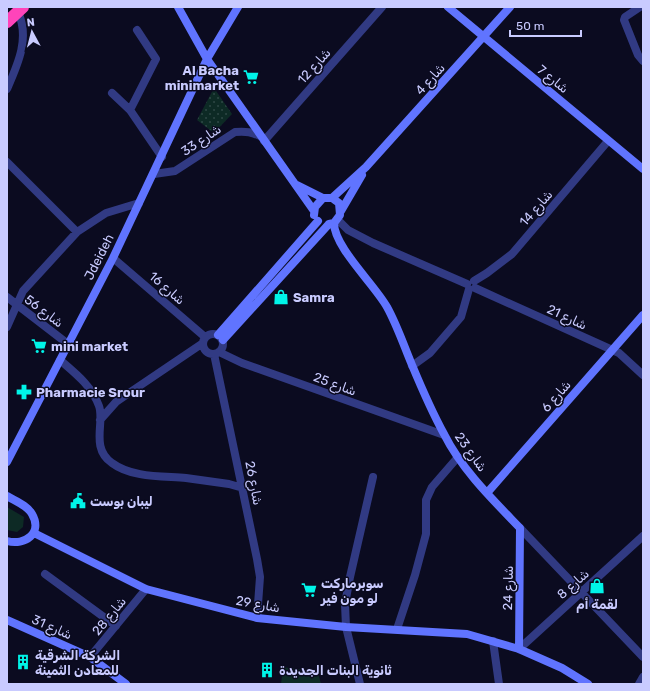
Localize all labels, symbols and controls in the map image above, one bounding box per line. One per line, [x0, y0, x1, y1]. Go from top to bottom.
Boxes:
north arrow [12, 12, 52, 52]
scale bar [510, 12, 581, 38]
text: N [26, 16, 36, 30]
text: 50 m [516, 19, 544, 33]
street label: شارع 12 [294, 45, 335, 88]
street label: شارع 4 [412, 60, 450, 99]
street label: شارع 7 [533, 62, 572, 98]
place label: Al Bacha minimarket [165, 63, 239, 93]
supermarket icon: Al Bacha minimarket [242, 68, 260, 86]
street label: شارع 33 [178, 121, 225, 160]
street label: شارع 14 [516, 187, 557, 230]
street label: Jdeideh [81, 232, 117, 282]
street label: شارع 16 [145, 268, 188, 309]
shop icon: Samra [272, 288, 290, 306]
place label: Samra [293, 290, 335, 305]
street label: شارع 56 [20, 292, 66, 332]
street label: شارع 21 [544, 301, 589, 335]
supermarket icon: mini market [30, 337, 48, 355]
place label: mini market [51, 339, 128, 354]
street label: شارع 25 [311, 369, 358, 401]
street label: شارع 6 [538, 377, 575, 416]
pharmacy icon: Pharmacie Srour [15, 383, 33, 401]
place label: Pharmacie Srour [36, 385, 145, 400]
street label: شارع 23 [450, 430, 490, 476]
street label: شارع 26 [240, 460, 266, 507]
public building icon: ليبان بوست [69, 492, 87, 510]
place label: ليبان بوست [90, 494, 153, 510]
street label: شارع 24 [500, 565, 518, 611]
street label: شارع 8 [554, 566, 593, 604]
place label: سوبرماركت لو مون فير [320, 576, 384, 607]
shop icon: لقمة أم [588, 577, 606, 595]
supermarket icon: سوبرماركت لو مون فير [300, 581, 318, 599]
street label: شارع 29 [234, 593, 281, 617]
street label: شارع 28 [89, 594, 131, 639]
place label: لقمة أم [576, 597, 618, 613]
street label: شارع 31 [29, 612, 74, 644]
place label: الشركة الشرقية للمعادن الثمينة [35, 648, 120, 678]
building icon: الشركة الشرقية للمعادن الثمينة [14, 653, 32, 671]
building icon: ثانوية البنات الجديدة [258, 661, 276, 679]
place label: ثانوية البنات الجديدة [279, 663, 392, 679]

